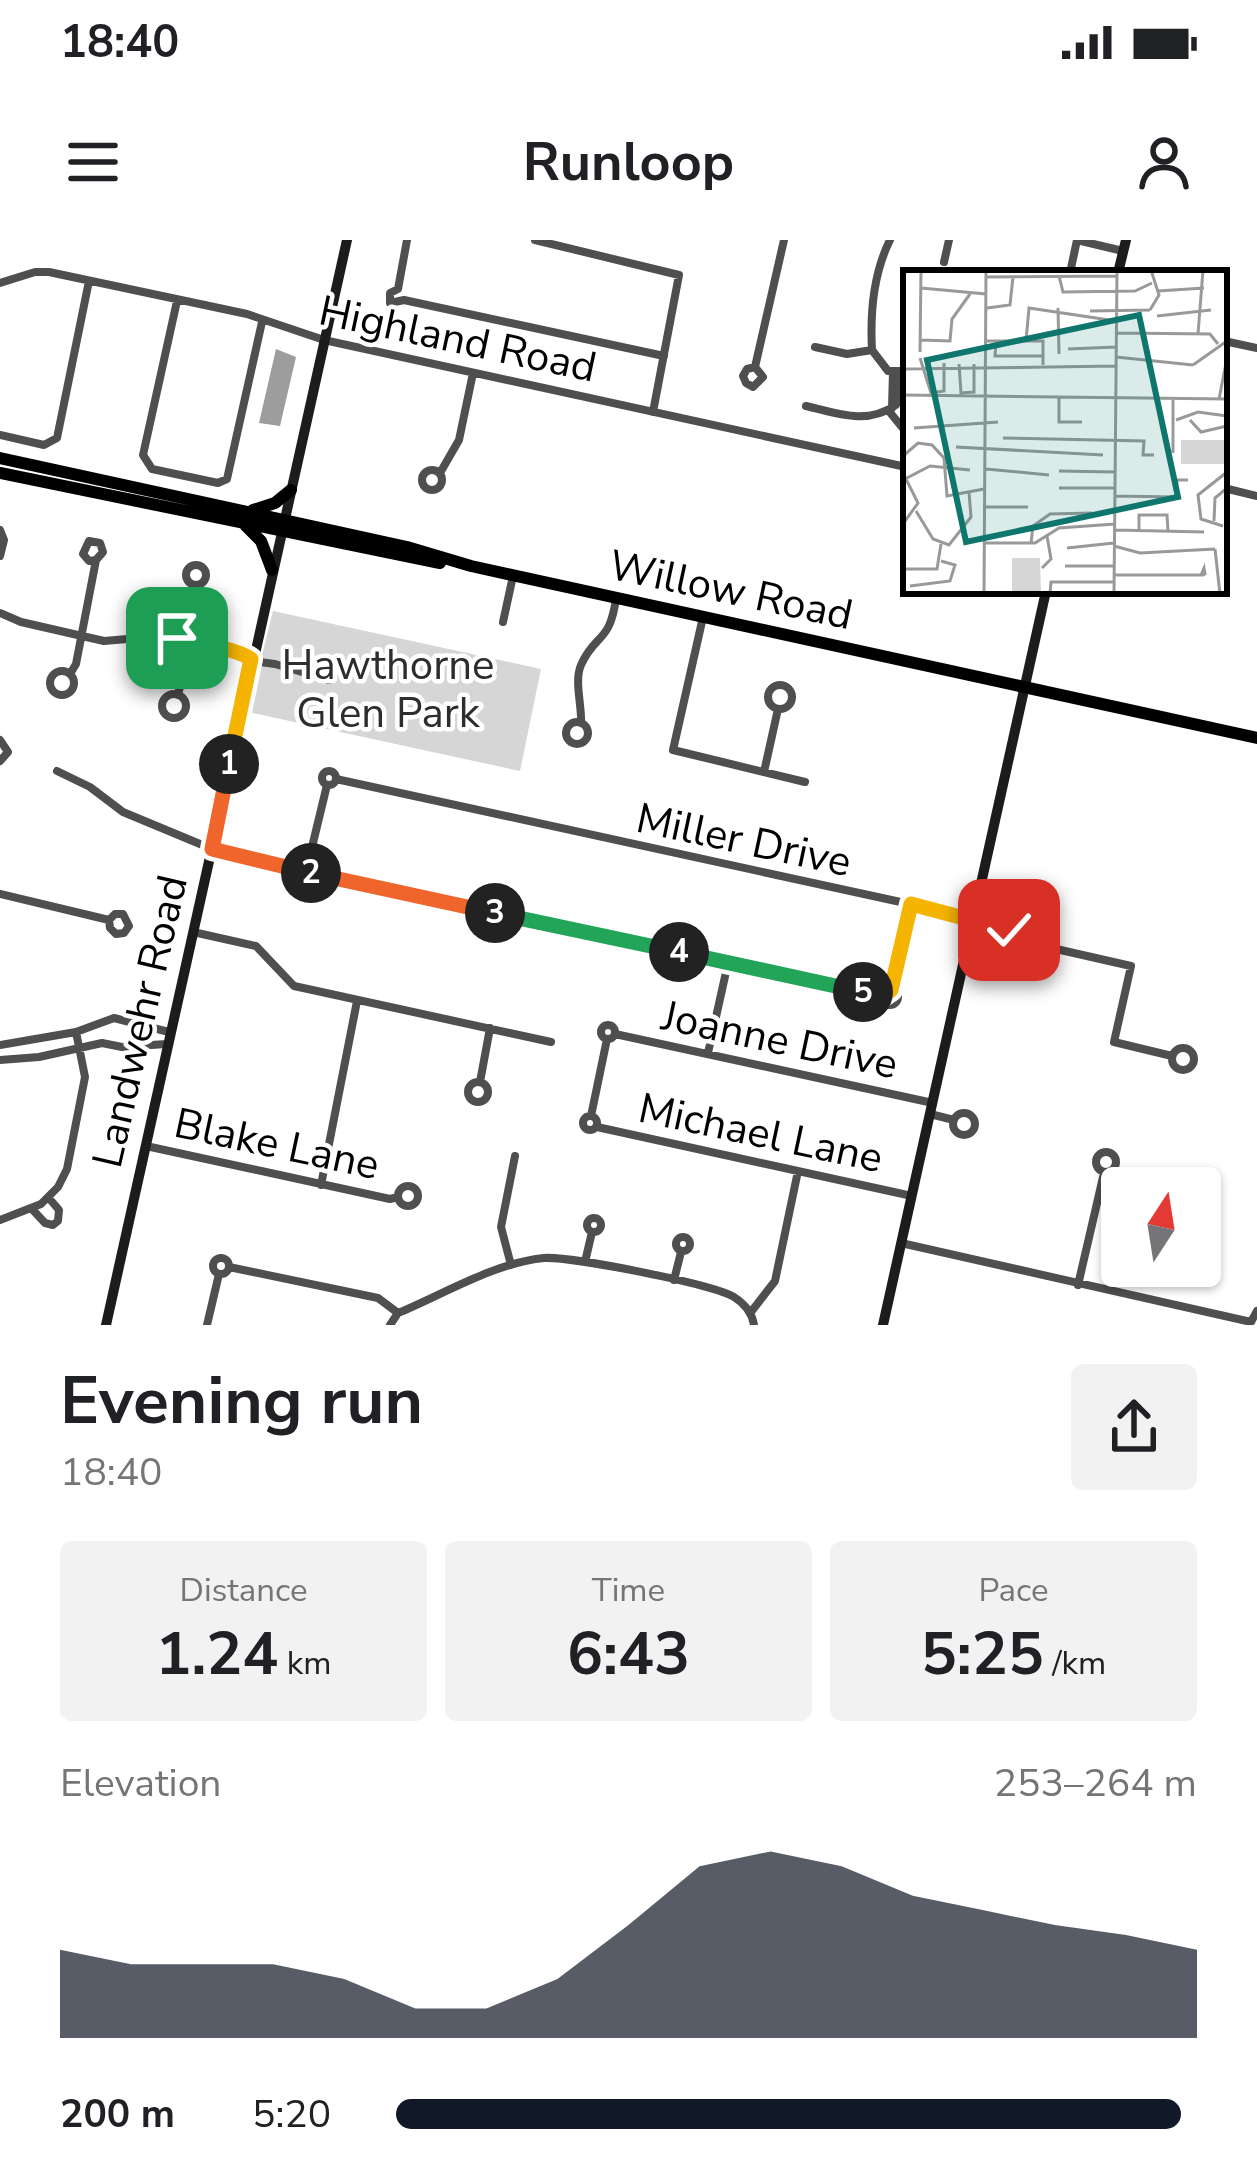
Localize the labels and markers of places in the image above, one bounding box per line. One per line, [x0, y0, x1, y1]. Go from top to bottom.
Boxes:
pin [126, 587, 228, 689]
pin: 1 [199, 734, 259, 794]
pin: 2 [281, 843, 341, 903]
pin [958, 879, 1060, 981]
pin: 3 [465, 883, 525, 943]
pin: 4 [649, 922, 709, 982]
pin: 5 [833, 962, 893, 1022]

